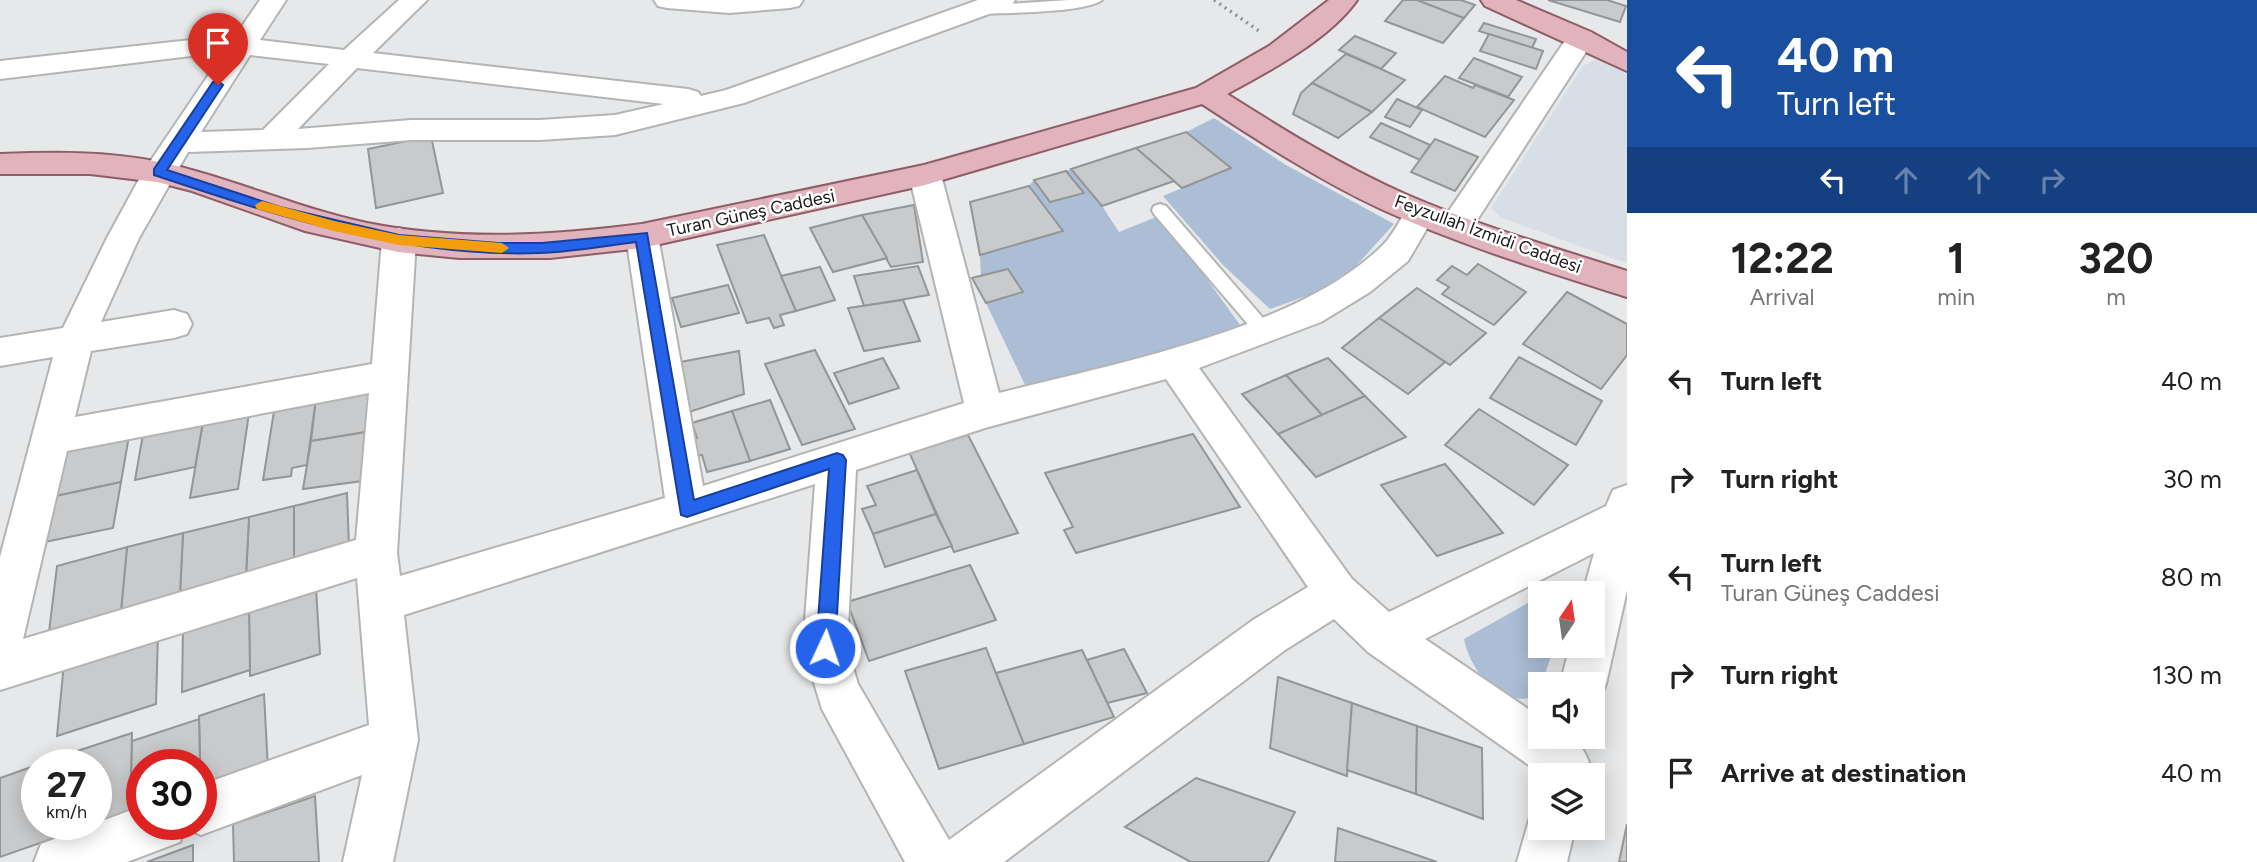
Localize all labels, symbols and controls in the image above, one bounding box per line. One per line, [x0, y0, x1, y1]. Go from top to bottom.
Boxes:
pin [188, 13, 248, 85]
icon: arrive [199, 24, 237, 62]
text: 40 m [1777, 25, 1894, 84]
icon: left [1662, 28, 1753, 119]
text: Turn left [1777, 85, 1896, 123]
icon: left [1814, 161, 1852, 199]
icon: ahead [1887, 161, 1925, 199]
icon: ahead [1960, 161, 1998, 199]
icon: right [2033, 161, 2071, 199]
street label: Turan Güneş Caddesi [665, 184, 837, 242]
street label: Feyzullah İzmidi Caddesi [1392, 190, 1584, 278]
text: 12:22 [1731, 233, 1834, 284]
text: 1 [1947, 233, 1965, 284]
text: 320 [2079, 233, 2153, 284]
text: Arrival [1750, 283, 1815, 311]
text: min [1937, 283, 1975, 311]
text: m [2106, 283, 2126, 311]
icon: left [1662, 362, 1700, 400]
text: Turn left [1721, 365, 1822, 397]
text: 40 m [2161, 365, 2222, 397]
icon: right [1662, 460, 1700, 498]
text: Turn right [1721, 463, 1838, 495]
text: 30 m [2163, 463, 2222, 495]
text: Turn left [1721, 547, 1822, 579]
icon: left [1662, 558, 1700, 596]
text: 80 m [2161, 561, 2222, 593]
text: Turan Güneş Caddesi [1721, 579, 1940, 607]
north arrow [1528, 581, 1605, 658]
map controls [1528, 581, 1605, 840]
position arrow [788, 611, 862, 685]
icon: right [1662, 656, 1700, 694]
text: Turn right [1721, 659, 1838, 691]
text: 130 m [2152, 659, 2222, 691]
button: sound [1528, 672, 1605, 749]
speed limit sign: 30 [126, 749, 217, 840]
icon: arrive [1662, 754, 1700, 792]
text: Arrive at destination [1721, 757, 1966, 789]
text: 40 m [2161, 757, 2222, 789]
button: layers [1528, 763, 1605, 840]
text: 27 [47, 764, 86, 806]
text: km/h [46, 801, 87, 823]

